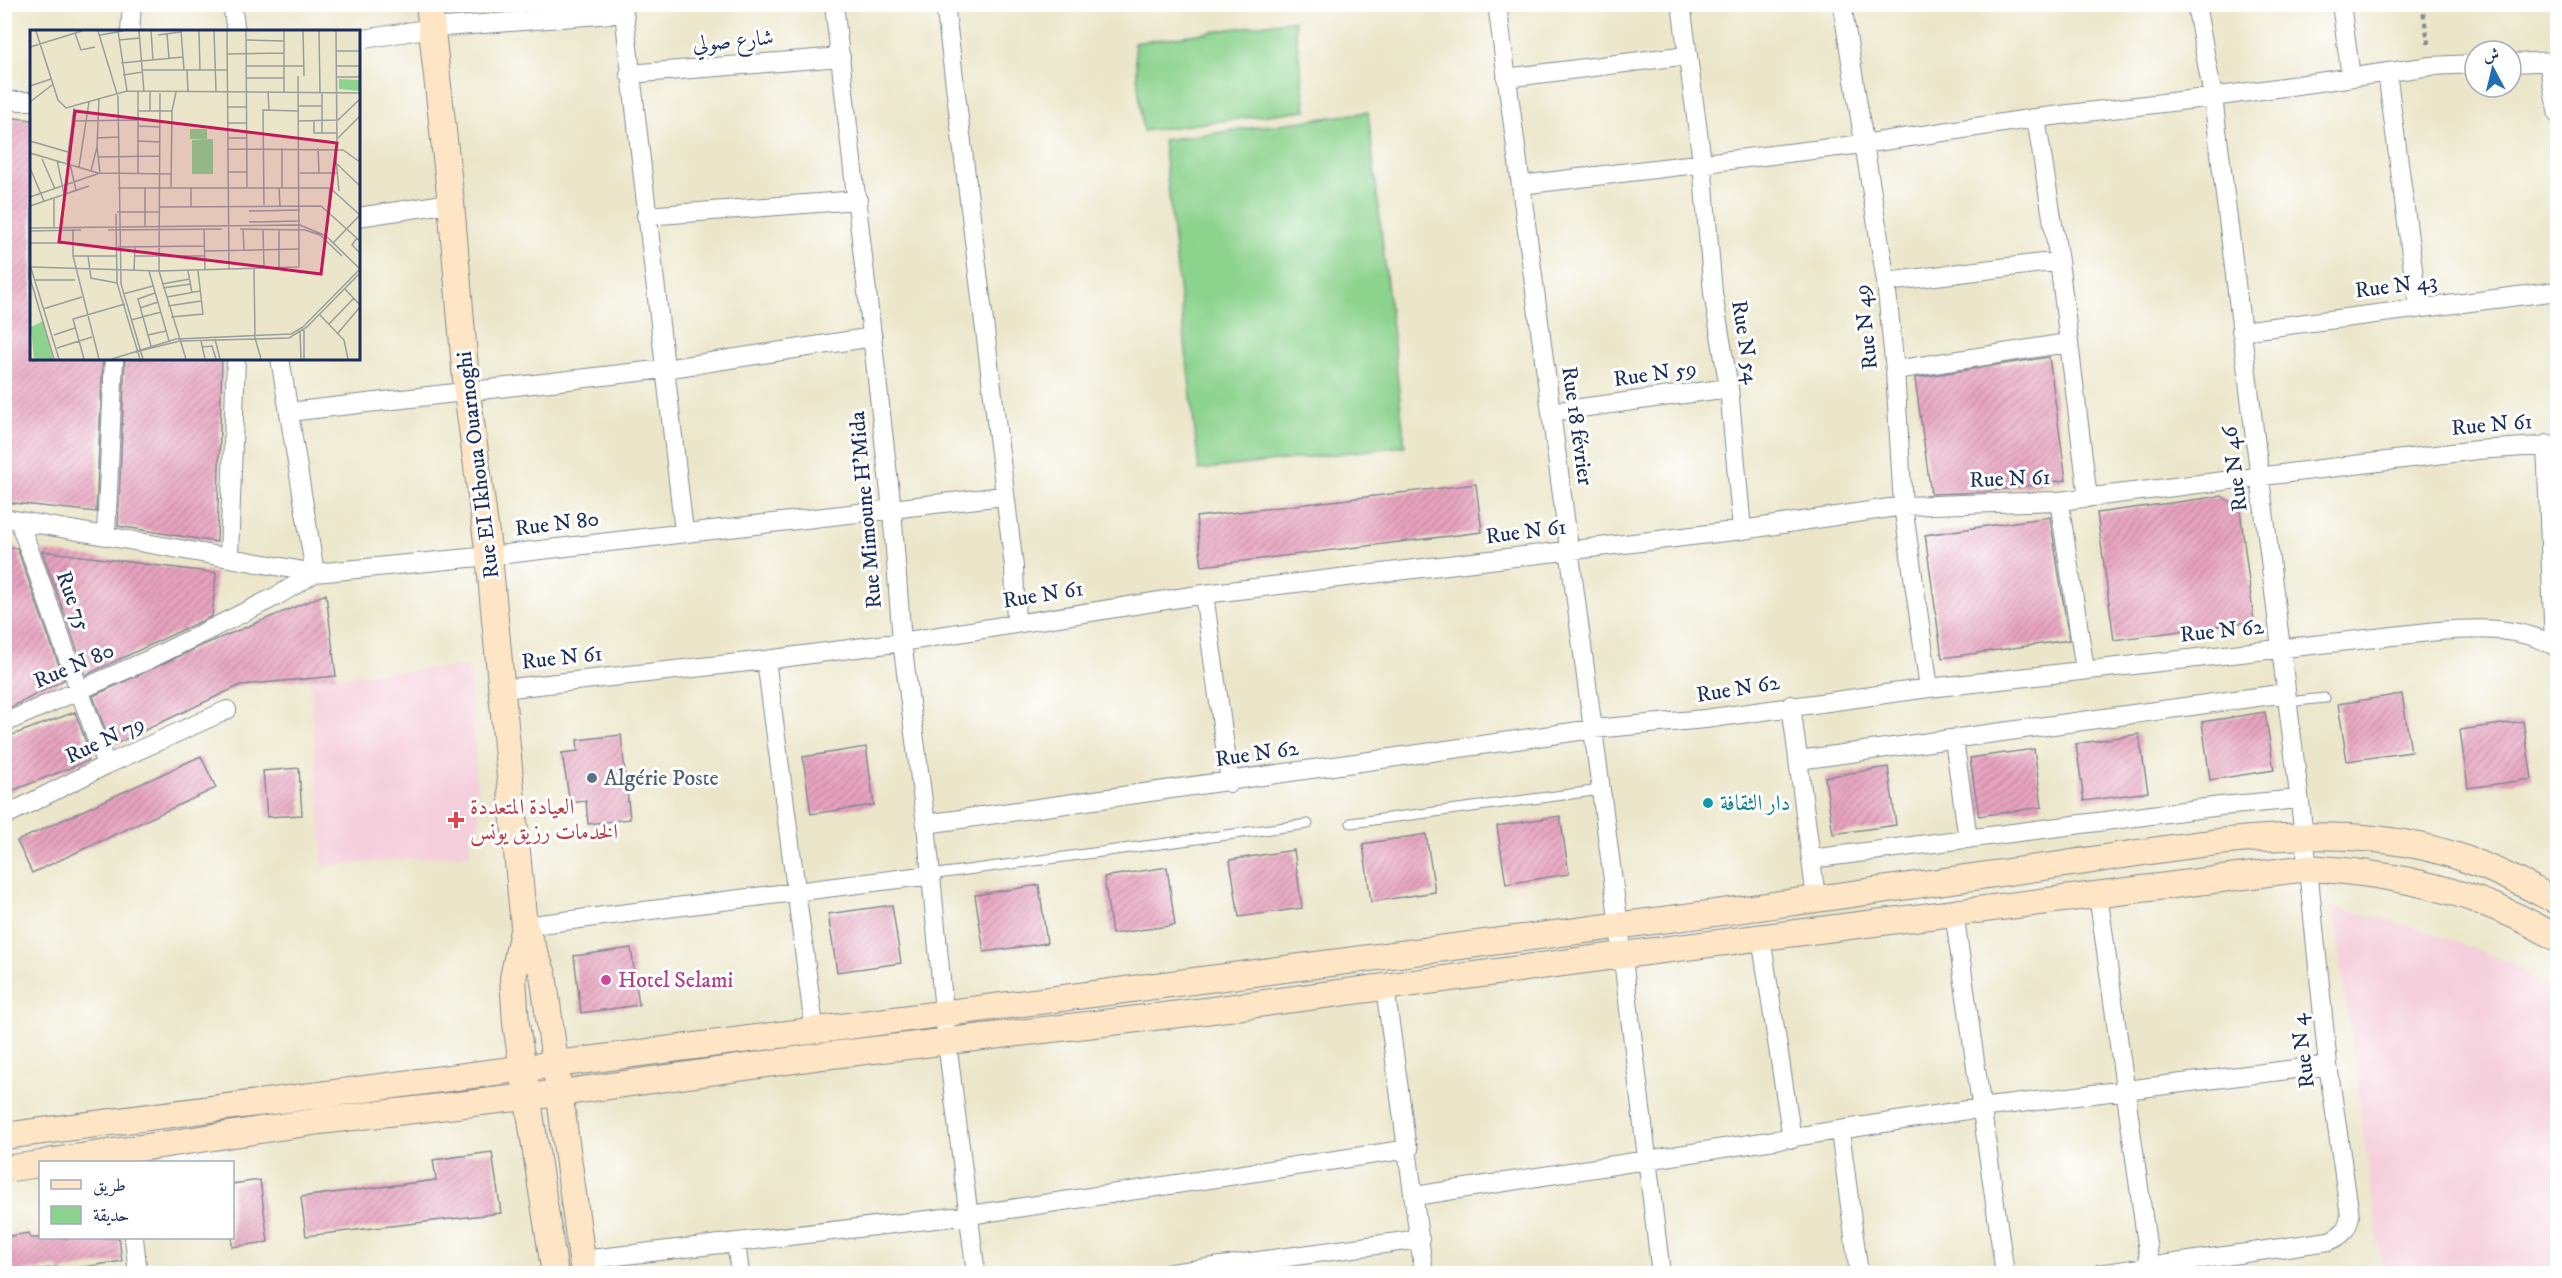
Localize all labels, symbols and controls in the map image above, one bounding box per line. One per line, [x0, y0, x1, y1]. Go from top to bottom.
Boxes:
street label: شارع صولي [691, 24, 775, 62]
inset map [30, 30, 360, 360]
north arrow [2463, 39, 2523, 99]
text: ش [2482, 44, 2500, 66]
street label: Rue N 43 [2353, 268, 2439, 304]
street label: Rue N 49 [1848, 283, 1884, 371]
street label: Rue N 54 [1725, 298, 1765, 387]
street label: Rue EI Ikhoua Ouarnoghi [451, 350, 505, 580]
street label: Rue N 59 [1612, 355, 1698, 393]
street label: Rue 18 février [1555, 365, 1599, 488]
street label: Rue N 61 [2450, 408, 2534, 442]
street label: Rue Mimoune H'Mida [844, 410, 888, 610]
street label: Rue N 46 [2216, 423, 2254, 513]
street label: Rue N 61 [1969, 464, 2051, 494]
street label: Rue N 80 [513, 505, 601, 543]
street label: Rue N 61 [1484, 514, 1568, 550]
street label: Rue 75 [50, 567, 96, 635]
street label: Rue N 61 [1001, 575, 1085, 615]
street label: Rue N 62 [2179, 613, 2265, 649]
street label: Rue N 80 [30, 637, 118, 695]
street label: Rue N 61 [520, 640, 604, 676]
street label: Rue N 62 [1694, 669, 1782, 709]
street label: Rue N 79 [61, 710, 149, 770]
street label: Rue N 62 [1213, 735, 1301, 773]
place label: Algérie Poste [604, 765, 719, 792]
marker: Algérie Poste [585, 771, 599, 785]
place label: دار الثقافة [1720, 790, 1790, 817]
place label: العيادة المتعددة الخدمات رزيق يونس [470, 794, 618, 847]
marker: دار الثقافة [1701, 796, 1715, 810]
marker: العيادة المتعددة الخدمات رزيق يونس [447, 811, 465, 829]
place label: Hotel Selami [618, 967, 733, 994]
marker: Hotel Selami [599, 973, 613, 987]
street label: Rue N 4 [2285, 1011, 2321, 1090]
legend [39, 1161, 234, 1239]
text: طريق [93, 1175, 126, 1197]
text: حديقة [93, 1205, 129, 1227]

